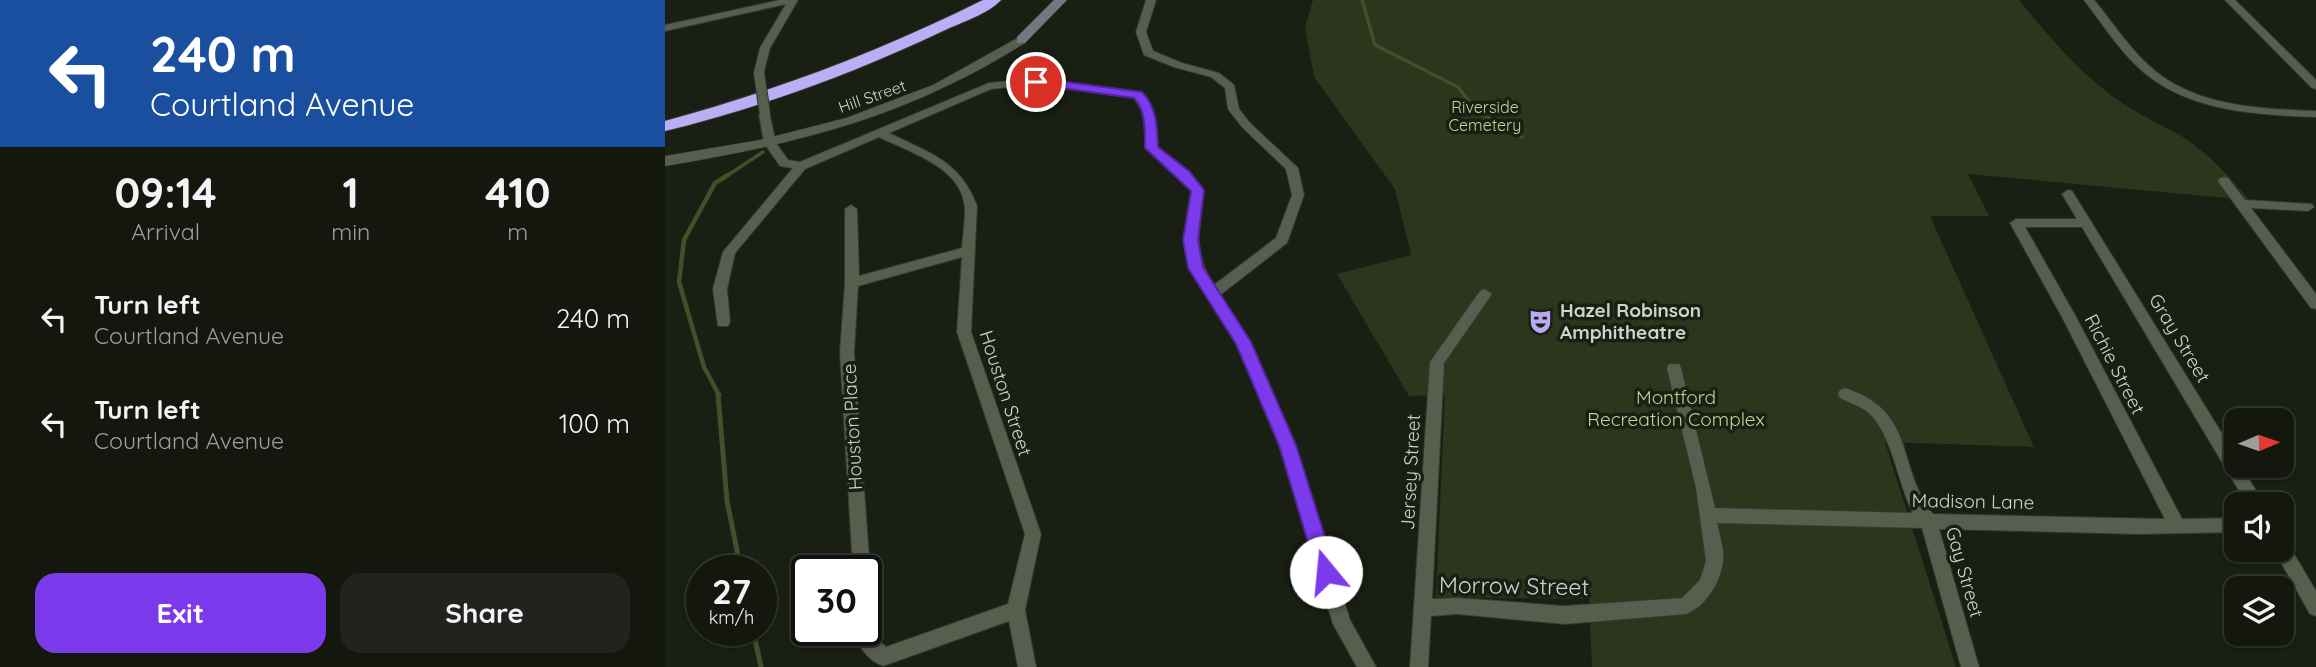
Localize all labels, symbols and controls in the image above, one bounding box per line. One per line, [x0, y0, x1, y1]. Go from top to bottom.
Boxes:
text: 240 m [150, 23, 296, 84]
icon: left [35, 28, 126, 119]
pin [1006, 52, 1066, 112]
icon: arrive [1017, 63, 1055, 101]
street label: Hill Street [835, 75, 909, 117]
text: Courtland Avenue [150, 84, 414, 124]
park label: Riverside Cemetery [1449, 97, 1521, 135]
text: 09:14 [115, 166, 217, 219]
text: 1 [343, 166, 359, 219]
text: 410 [485, 166, 550, 219]
text: Arrival [131, 217, 200, 246]
text: min [331, 217, 370, 246]
text: m [507, 217, 528, 246]
text: Turn left [94, 288, 201, 321]
street label: Gray Street [2144, 289, 2216, 387]
place label: Hazel Robinson Amphitheatre [1560, 298, 1701, 344]
icon: left [35, 300, 73, 338]
text: 240 m [556, 302, 630, 335]
theatre icon: Hazel Robinson Amphitheatre [1526, 307, 1554, 335]
street label: Richie Street [2079, 310, 2151, 418]
text: Courtland Avenue [94, 321, 284, 350]
street label: Houston Street [974, 327, 1038, 459]
street label: Houston Place [837, 363, 867, 491]
park label: Montford Recreation Complex [1587, 385, 1765, 431]
text: Turn left [94, 393, 201, 426]
icon: left [35, 405, 73, 443]
text: 100 m [559, 407, 630, 440]
north arrow [2224, 408, 2294, 478]
map controls [2224, 408, 2294, 646]
street label: Jersey Street [1395, 413, 1425, 531]
text: Courtland Avenue [94, 426, 284, 455]
street label: Madison Lane [1911, 488, 2035, 514]
button: sound [2224, 492, 2294, 562]
street label: Gay Street [1941, 524, 1989, 620]
position arrow [1289, 535, 1363, 609]
speed limit sign: 30 [791, 555, 882, 646]
text: 27 [712, 569, 751, 613]
street label: Morrow Street [1439, 570, 1590, 601]
button: Exit [35, 573, 326, 653]
button: Share [340, 573, 630, 653]
button: layers [2224, 576, 2294, 646]
text: km/h [709, 606, 754, 629]

